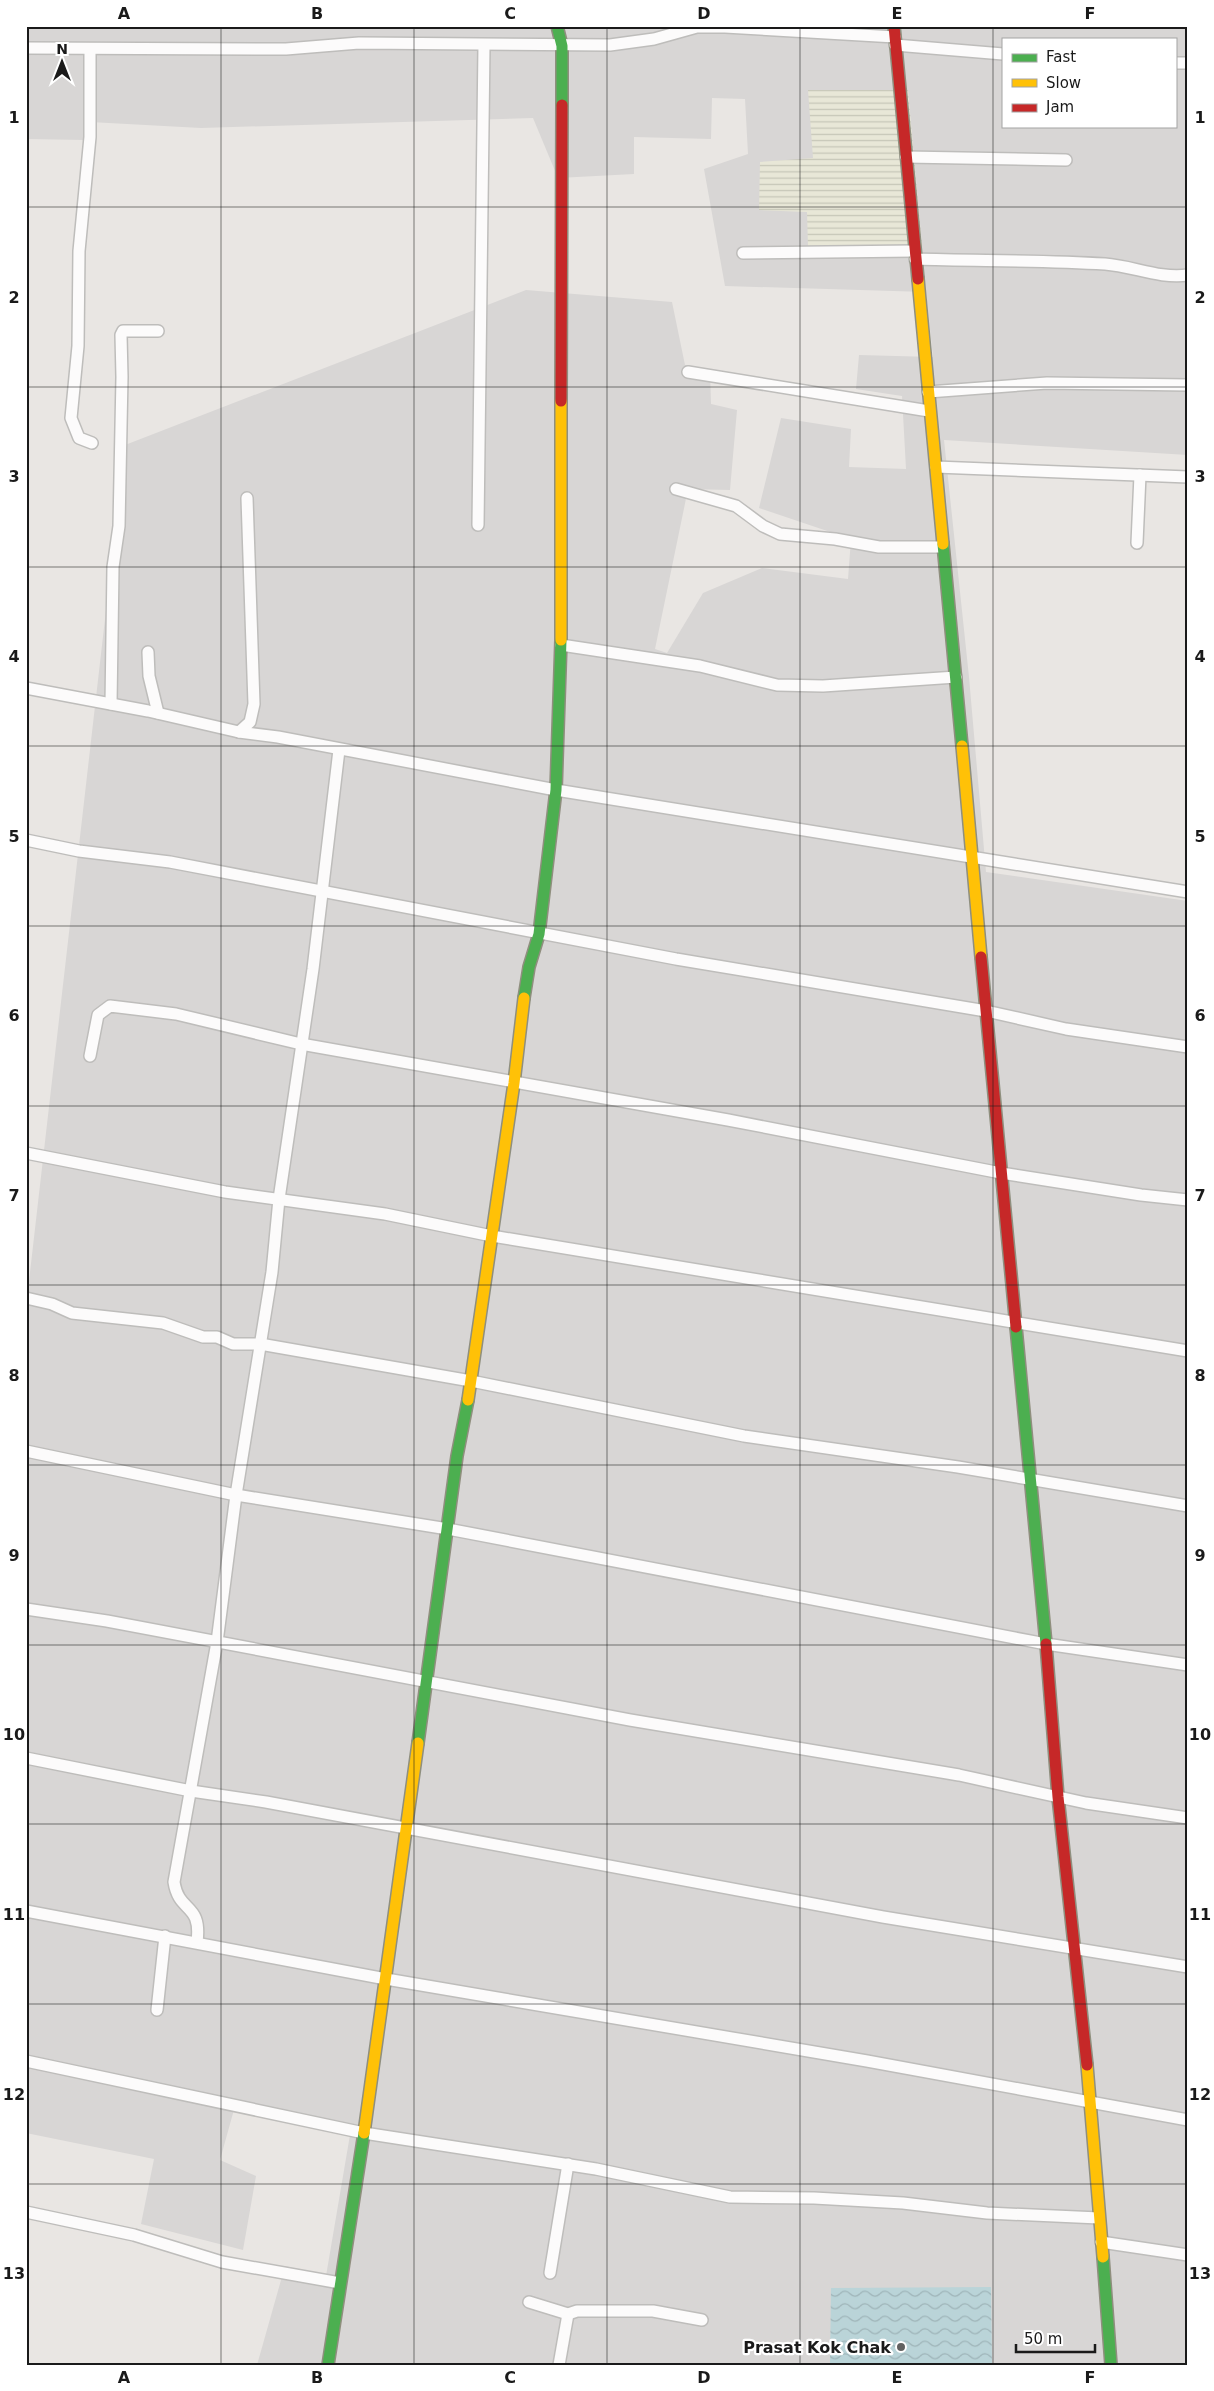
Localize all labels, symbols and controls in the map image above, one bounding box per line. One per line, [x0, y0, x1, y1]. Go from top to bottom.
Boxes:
text: A [118, 4, 131, 23]
text: B [311, 4, 323, 23]
text: C [504, 4, 516, 23]
text: D [697, 4, 711, 23]
text: E [892, 4, 902, 23]
text: F [1085, 4, 1095, 23]
north arrow [38, 38, 88, 88]
legend [1002, 38, 1176, 128]
text: N [56, 41, 68, 57]
text: Fast [1046, 48, 1076, 66]
text: Slow [1046, 74, 1081, 92]
text: Jam [1045, 98, 1074, 116]
text: 1 [8, 108, 20, 127]
text: 1 [1194, 108, 1206, 127]
text: 2 [8, 288, 20, 307]
text: 2 [1194, 288, 1206, 307]
text: 3 [8, 467, 20, 486]
text: 3 [1194, 467, 1206, 486]
text: 4 [8, 647, 20, 666]
text: 4 [1194, 647, 1206, 666]
text: 5 [8, 827, 20, 846]
text: 5 [1194, 827, 1206, 846]
text: 6 [8, 1006, 20, 1025]
text: 6 [1194, 1006, 1206, 1025]
text: 7 [8, 1186, 20, 1205]
text: 7 [1194, 1186, 1206, 1205]
text: 8 [8, 1366, 20, 1385]
text: 8 [1194, 1366, 1206, 1385]
text: 9 [8, 1546, 20, 1565]
text: 9 [1194, 1546, 1206, 1565]
text: 10 [3, 1725, 25, 1744]
text: 10 [1189, 1725, 1211, 1744]
text: 11 [3, 1905, 25, 1924]
text: 11 [1189, 1905, 1211, 1924]
text: 12 [3, 2085, 25, 2104]
text: 12 [1189, 2085, 1211, 2104]
text: 13 [3, 2264, 25, 2283]
text: 13 [1189, 2264, 1211, 2283]
scale bar [1016, 2321, 1095, 2353]
text: 50 m [1024, 2330, 1062, 2348]
place label: Prasat Kok Chak [743, 2338, 891, 2357]
marker: Prasat Kok Chak [895, 2341, 907, 2353]
text: A [118, 2368, 131, 2387]
text: B [311, 2368, 323, 2387]
text: C [504, 2368, 516, 2387]
text: D [697, 2368, 711, 2387]
text: E [892, 2368, 902, 2387]
text: F [1085, 2368, 1095, 2387]

